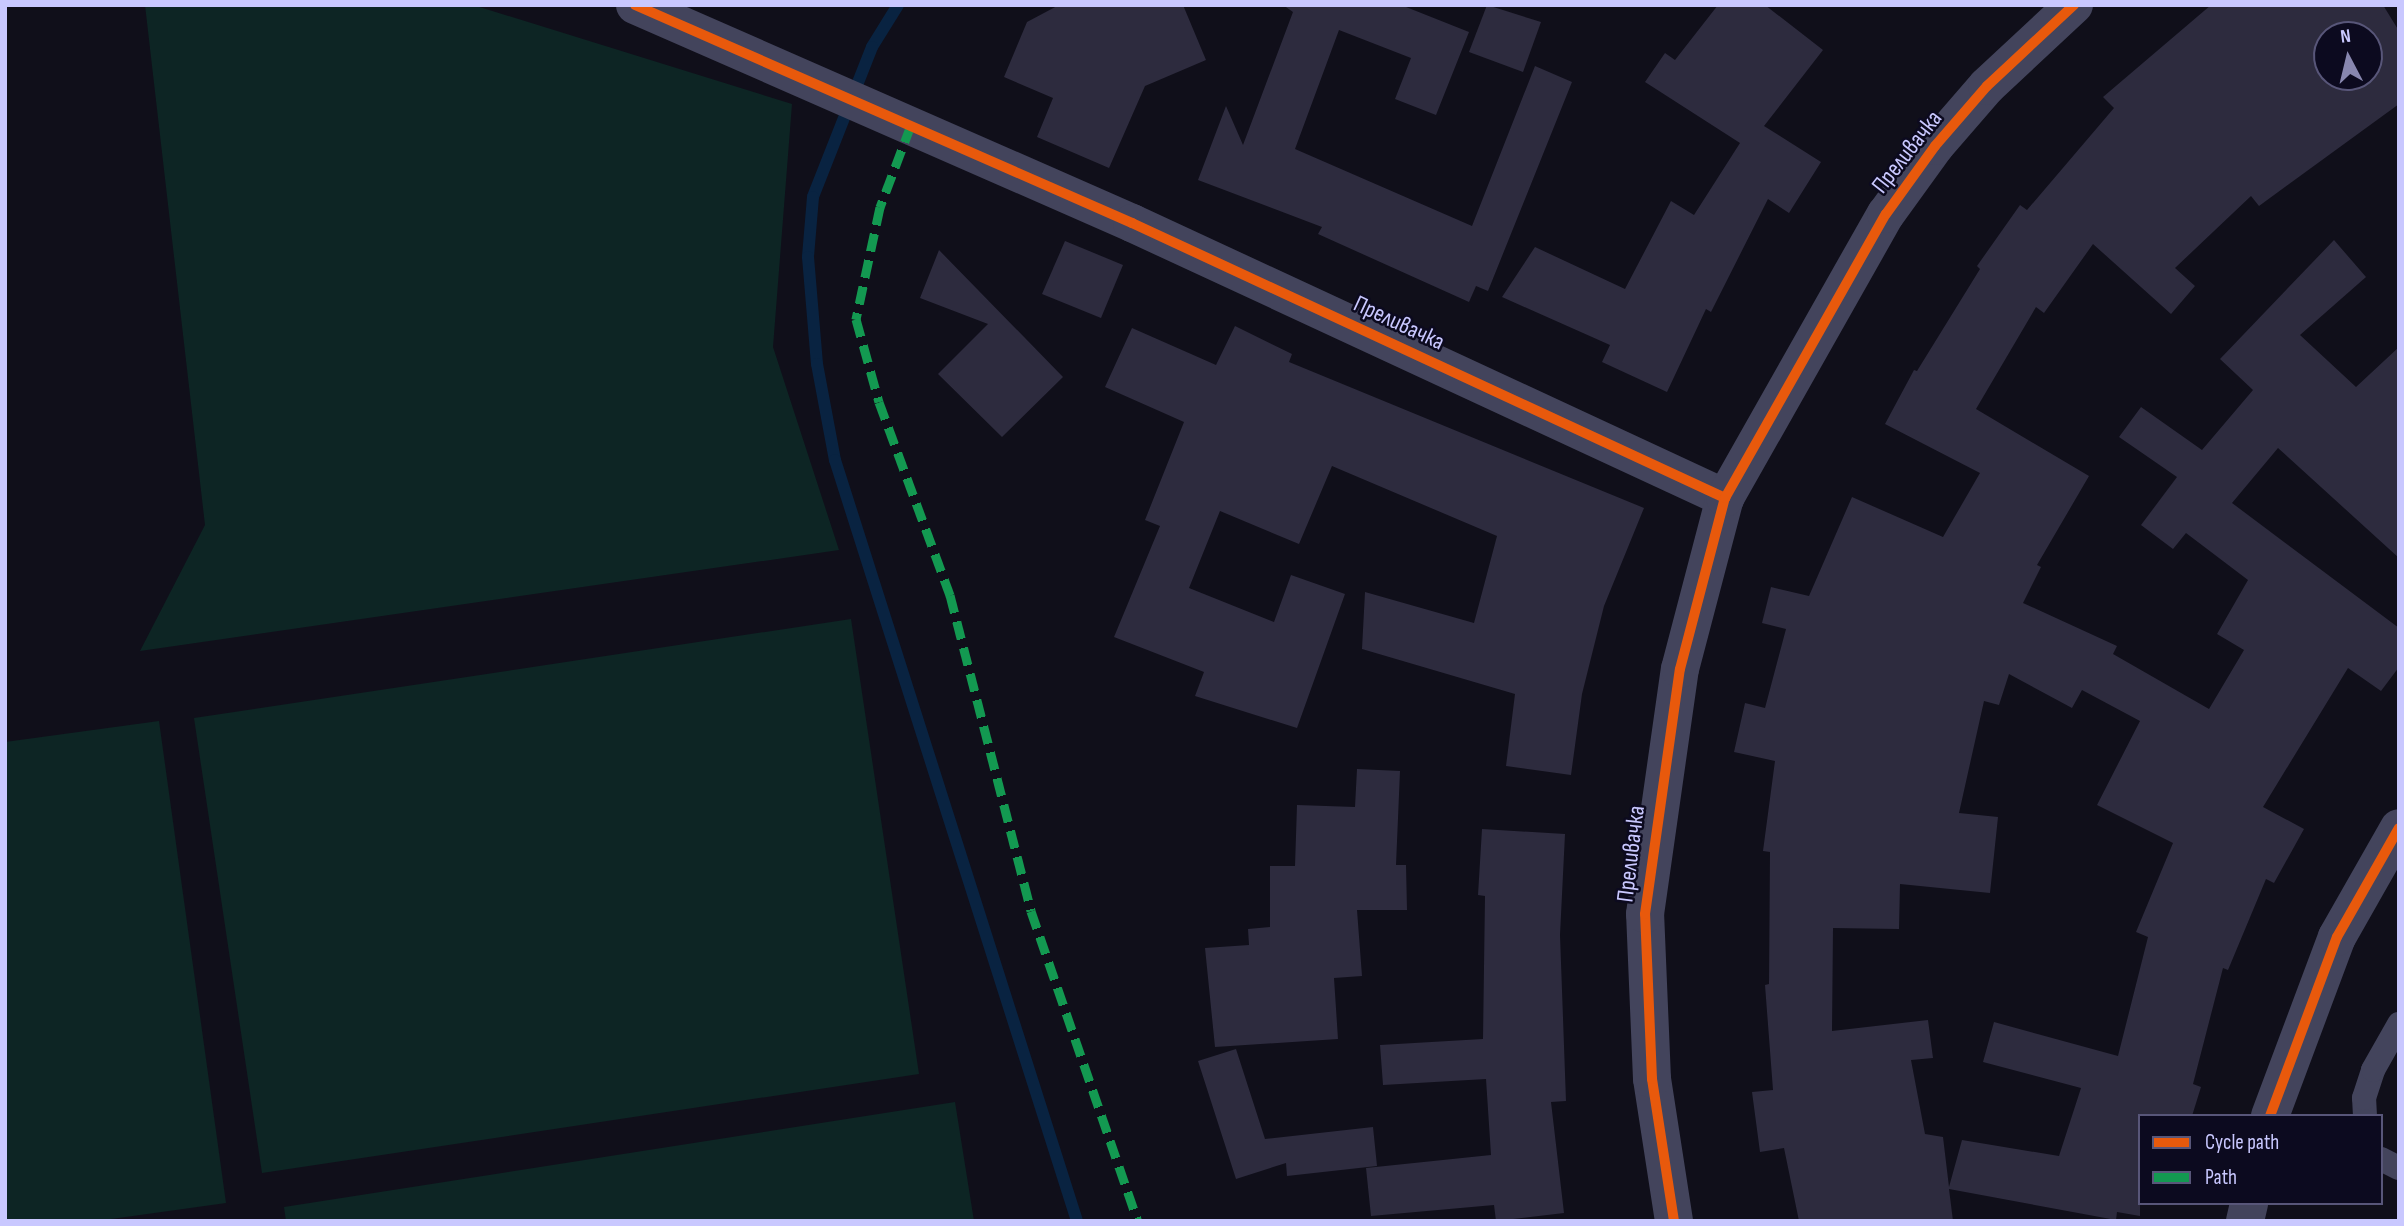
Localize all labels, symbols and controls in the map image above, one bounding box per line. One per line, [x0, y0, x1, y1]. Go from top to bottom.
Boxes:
north arrow [2313, 21, 2383, 91]
text: N [2339, 25, 2352, 49]
street label: Преливачка [1866, 105, 1948, 199]
street label: Преливачка [1349, 289, 1449, 357]
street label: Преливачка [1611, 804, 1651, 904]
legend [2138, 1114, 2383, 1205]
text: Cycle path [2205, 1130, 2279, 1155]
text: Path [2205, 1165, 2237, 1190]

